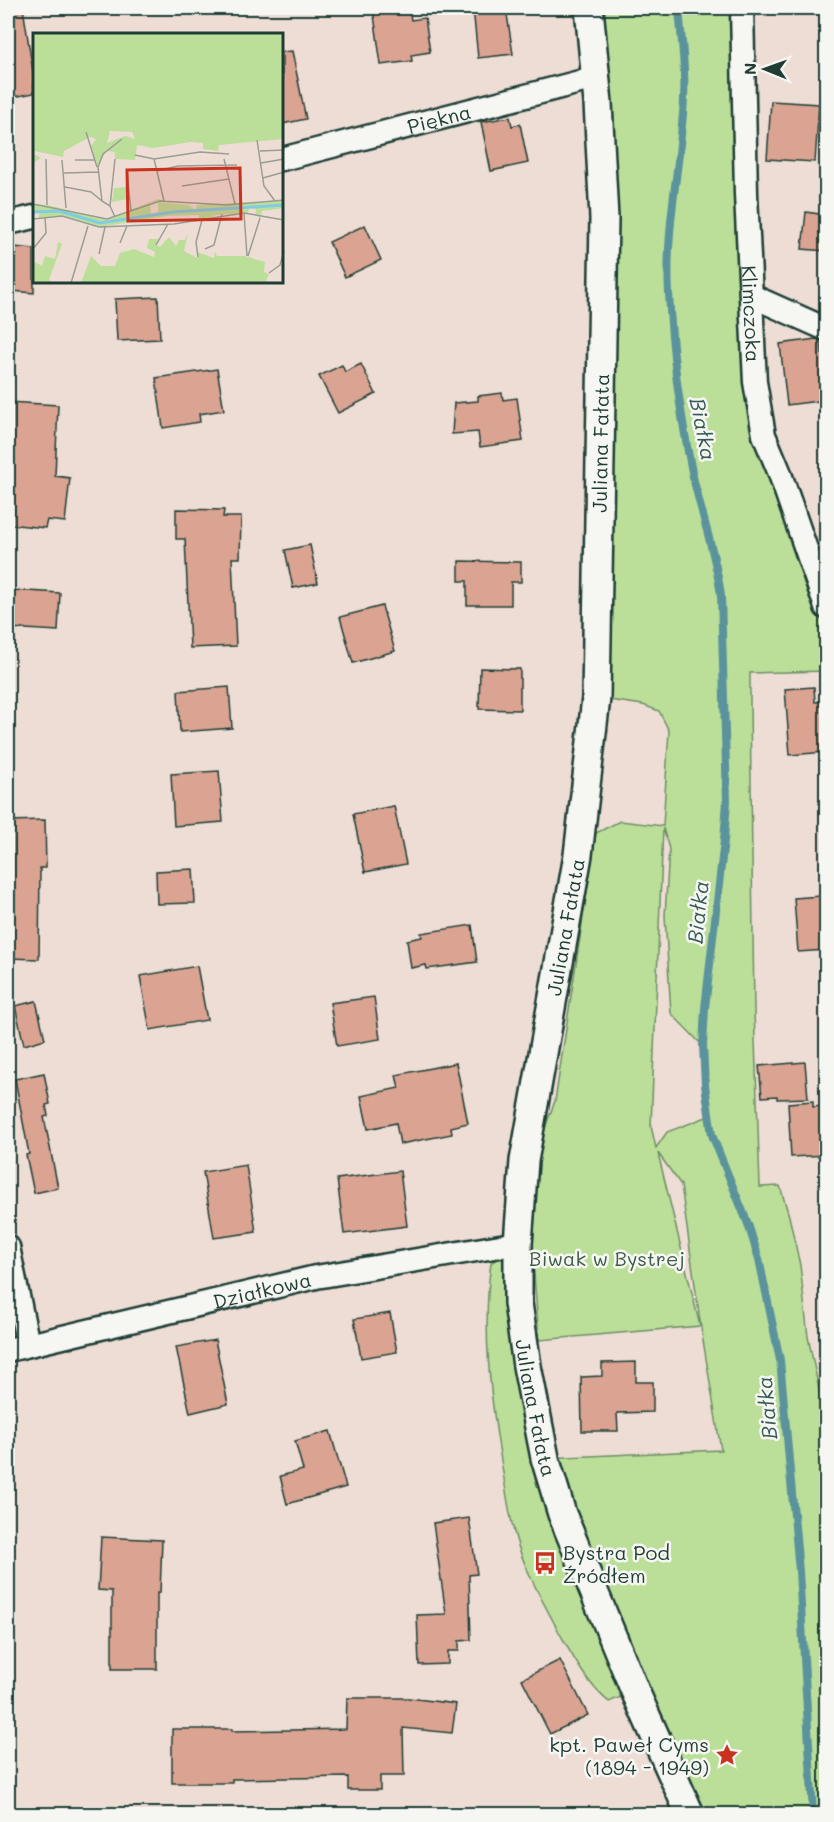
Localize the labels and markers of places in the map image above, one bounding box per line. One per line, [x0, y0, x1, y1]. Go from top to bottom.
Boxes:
place label: Bystra Pod Źródłem [563, 1539, 670, 1588]
bus stop icon: Bystra Pod Źródłem [532, 1550, 558, 1576]
place label: kpt. Paweł Cyms (1894 - 1949) [549, 1731, 709, 1780]
place icon: kpt. Paweł Cyms (1894 - 1949) [714, 1742, 740, 1768]

